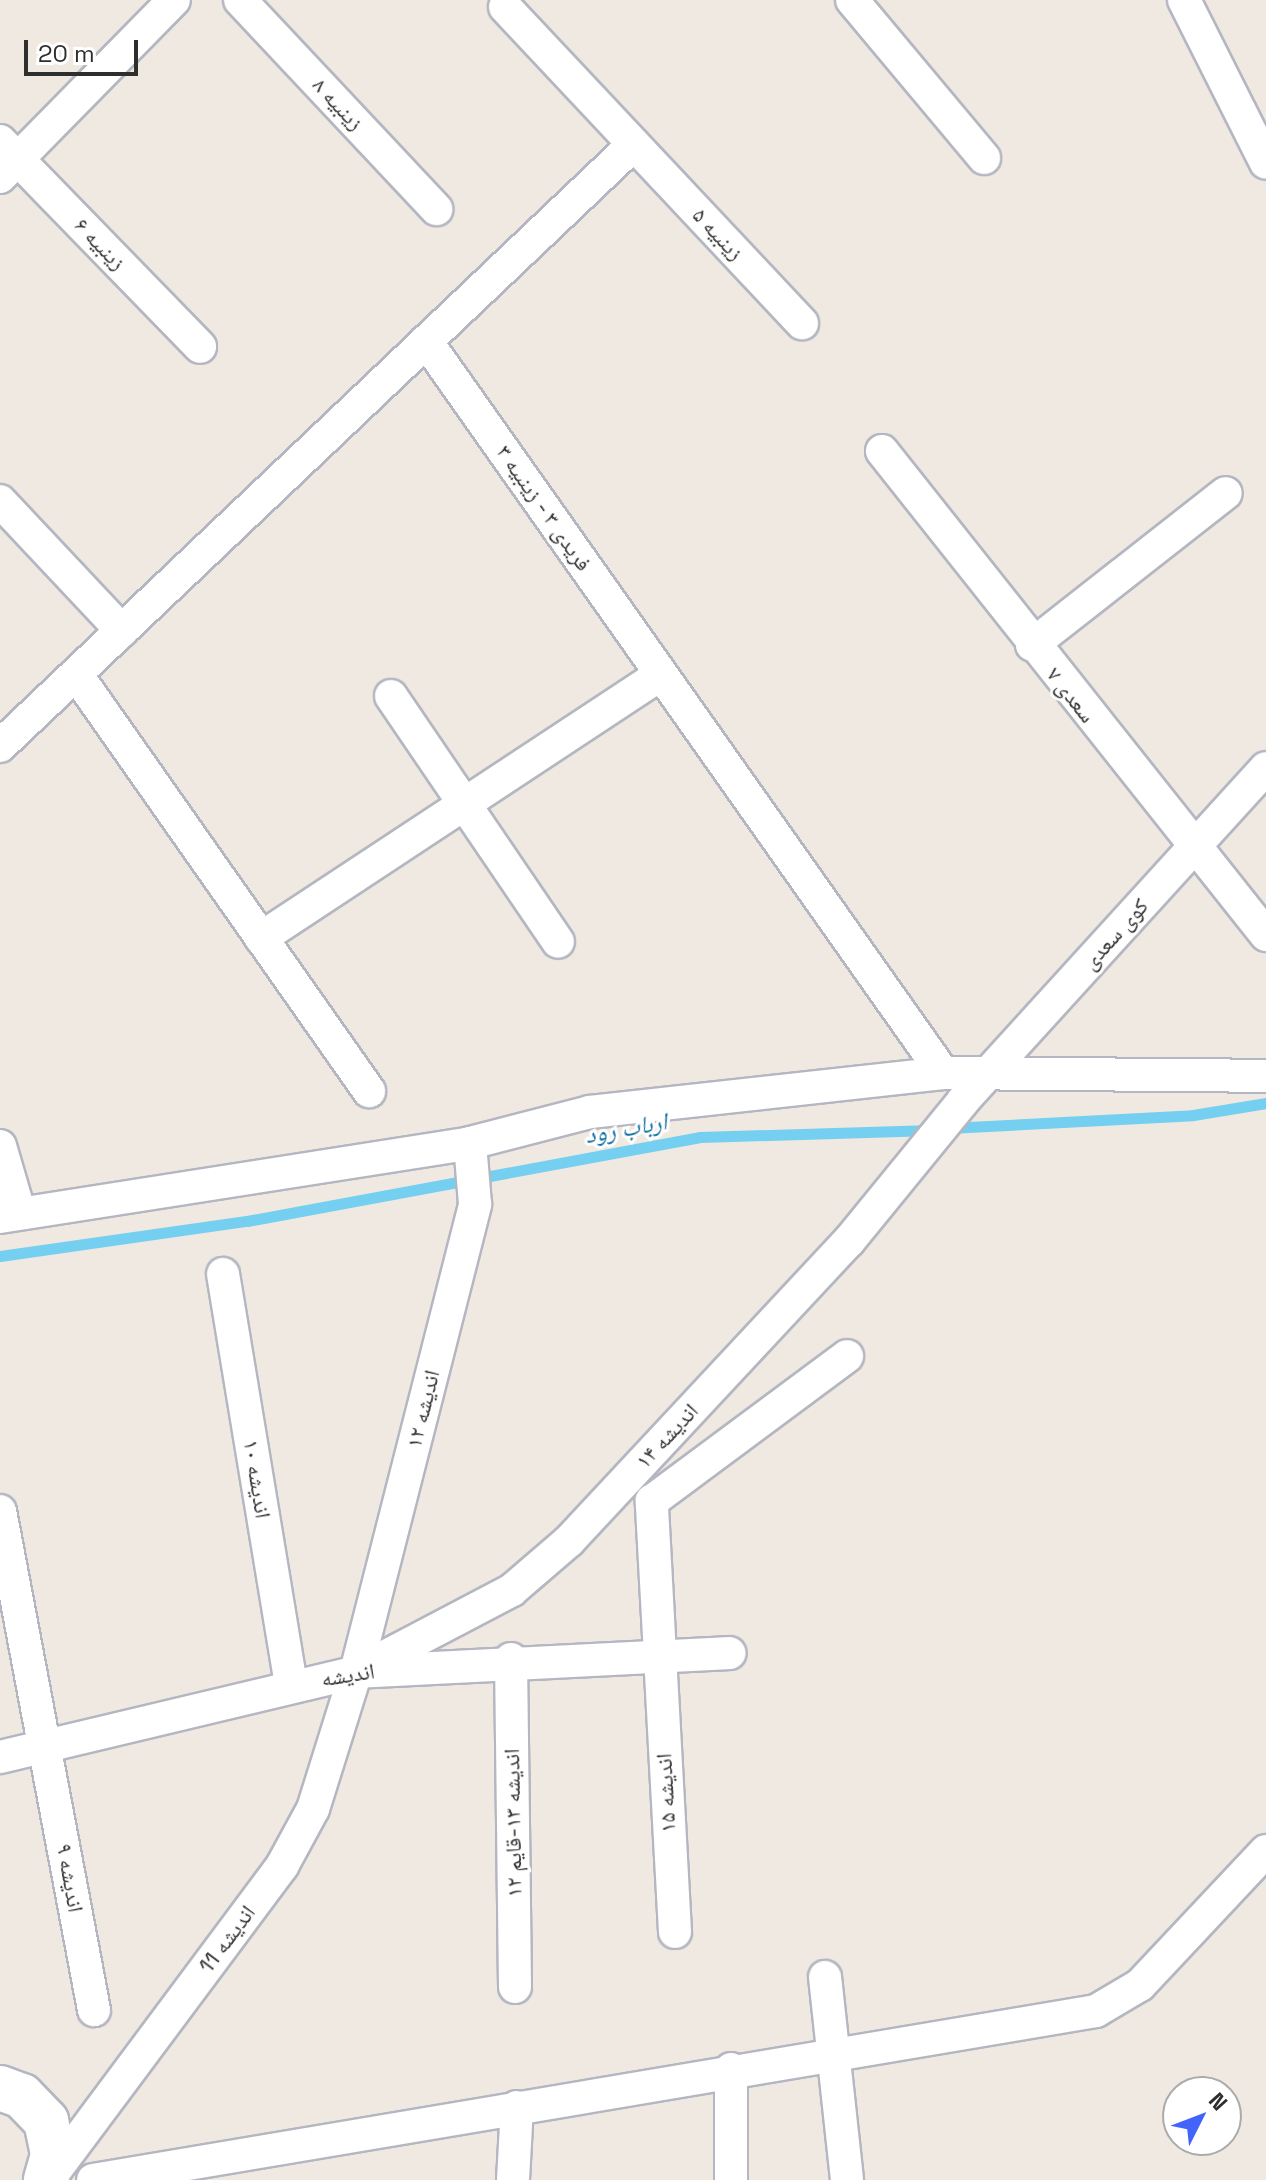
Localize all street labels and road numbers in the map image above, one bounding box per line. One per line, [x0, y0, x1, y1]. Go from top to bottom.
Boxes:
street label: زینبیه ۸ [307, 72, 369, 136]
street label: زینبیه ۵ [687, 202, 749, 266]
street label: زینبیه ۶ [69, 212, 131, 276]
street label: فریدی ۳ - زینبیه ۳ [491, 439, 597, 577]
street label: سعدی ۷ [1041, 662, 1101, 728]
street label: کوی سعدی [1076, 893, 1154, 975]
street label: اندیشه ۱۲ [401, 1367, 445, 1451]
street label: اندیشه ۱۴ [630, 1398, 704, 1474]
street label: اندیشه ۱۰ [238, 1438, 276, 1520]
street label: اندیشه [319, 1658, 377, 1692]
street label: اندیشه ۱۳-قایم ۱۲ [499, 1748, 527, 1898]
street label: اندیشه ۱۵ [651, 1753, 681, 1833]
street label: اندیشه ۹ [51, 1842, 89, 1914]
street label: اندیشه 11 [193, 1900, 261, 1978]

